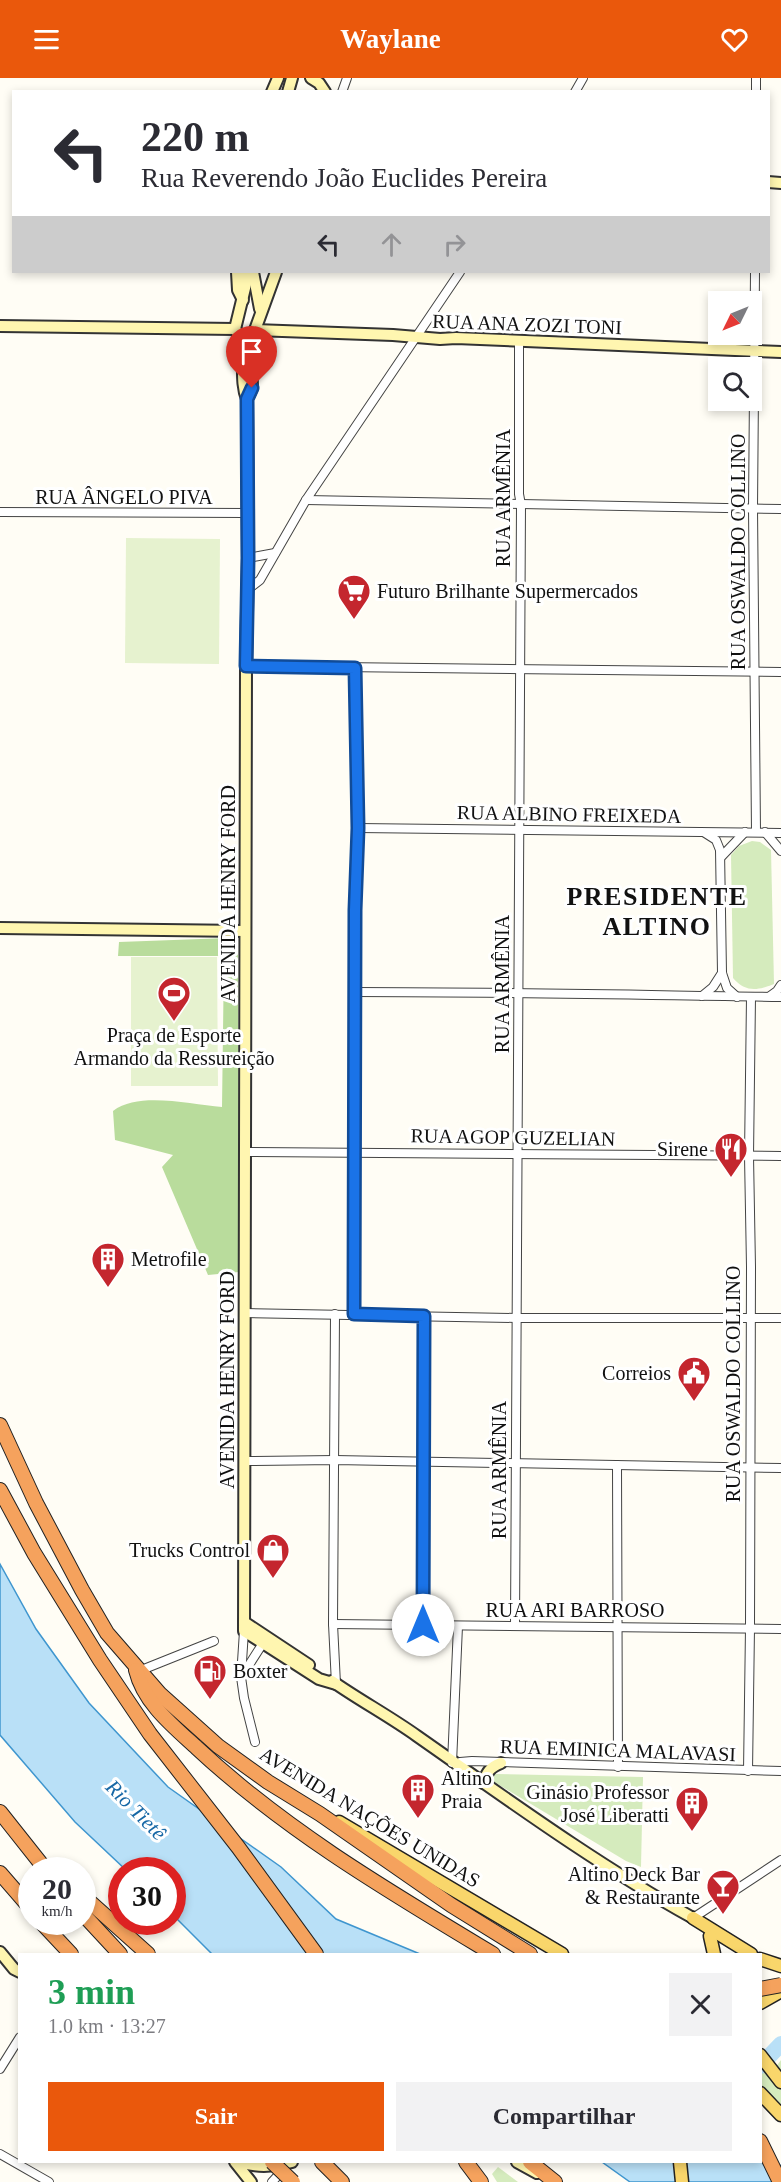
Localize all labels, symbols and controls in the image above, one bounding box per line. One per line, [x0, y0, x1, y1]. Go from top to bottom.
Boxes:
icon: menu [30, 23, 63, 56]
icon: heart [718, 23, 751, 56]
text: Waylane [340, 24, 441, 54]
icon: left [42, 114, 120, 192]
text: 220 m [141, 114, 250, 160]
text: Rua Reverendo João Euclides Pereira [141, 163, 547, 193]
icon: left [312, 228, 345, 261]
icon: ahead [375, 228, 408, 261]
icon: right [438, 228, 471, 261]
north arrow [708, 291, 762, 345]
map controls [708, 291, 762, 411]
street label: RUA ANA ZOZI TONI [432, 310, 622, 338]
pin [226, 326, 277, 388]
icon: arrive [235, 335, 268, 368]
button: search [708, 357, 762, 411]
street label: RUA ARMÊNIA [492, 428, 514, 567]
street label: RUA OSWALDO COLLINO [727, 434, 749, 670]
street label: RUA ÂNGELO PIVA [35, 486, 213, 508]
supermarket icon: Futuro Brilhante Supermercados [336, 573, 372, 620]
place label: Futuro Brilhante Supermercados [377, 580, 638, 603]
street label: AVENIDA HENRY FORD [217, 785, 239, 1003]
street label: RUA ALBINO FREIXEDA [457, 801, 682, 827]
district label: PRESIDENTE ALTINO [566, 882, 748, 941]
street label: RUA ARMÊNIA [491, 914, 513, 1053]
sports icon: Praça de Esporte Armando da Ressureição [156, 975, 192, 1022]
place label: Praça de Esporte Armando da Ressureição [73, 1024, 275, 1070]
street label: RUA AGOP GUZELIAN [410, 1124, 616, 1150]
restaurant icon: Sirene [713, 1131, 749, 1178]
place label: Sirene [657, 1138, 708, 1160]
building icon: Metrofile [90, 1241, 126, 1288]
place label: Metrofile [131, 1248, 207, 1270]
street label: RUA OSWALDO COLLINO [722, 1266, 744, 1502]
street label: AVENIDA HENRY FORD [216, 1271, 238, 1489]
public building icon: Correios [676, 1355, 712, 1402]
place label: Correios [602, 1362, 671, 1384]
street label: RUA ARMÊNIA [488, 1400, 510, 1539]
shop icon: Trucks Control [255, 1532, 291, 1579]
place label: Trucks Control [129, 1539, 250, 1561]
position arrow [391, 1593, 455, 1657]
street label: RUA ARI BARROSO [486, 1599, 664, 1621]
fuel station icon: Boxter [192, 1653, 228, 1700]
place label: Boxter [233, 1660, 288, 1682]
street label: RUA EMINICA MALAVASI [500, 1735, 736, 1765]
street label: AVENIDA NAÇÕES UNIDAS [255, 1742, 485, 1892]
place label: Altino Praia [441, 1767, 492, 1812]
building icon: Altino Praia [400, 1772, 436, 1819]
water label: Rio Tietê [100, 1774, 172, 1846]
place label: Ginásio Professor José Liberatti [526, 1781, 669, 1826]
building icon: Ginásio Professor José Liberatti [674, 1785, 710, 1832]
speed limit sign: 30 [108, 1857, 186, 1935]
place label: Altino Deck Bar & Restaurante [568, 1863, 700, 1908]
bar icon: Altino Deck Bar & Restaurante [705, 1868, 741, 1915]
text: 20 [42, 1872, 72, 1905]
text: km/h [42, 1903, 72, 1919]
text: 3 min [48, 1972, 135, 2012]
button: close [669, 1973, 732, 2036]
text: 1.0 km · 13:27 [48, 2015, 166, 2037]
button: Sair [48, 2082, 384, 2151]
button: Compartilhar [396, 2082, 732, 2151]

